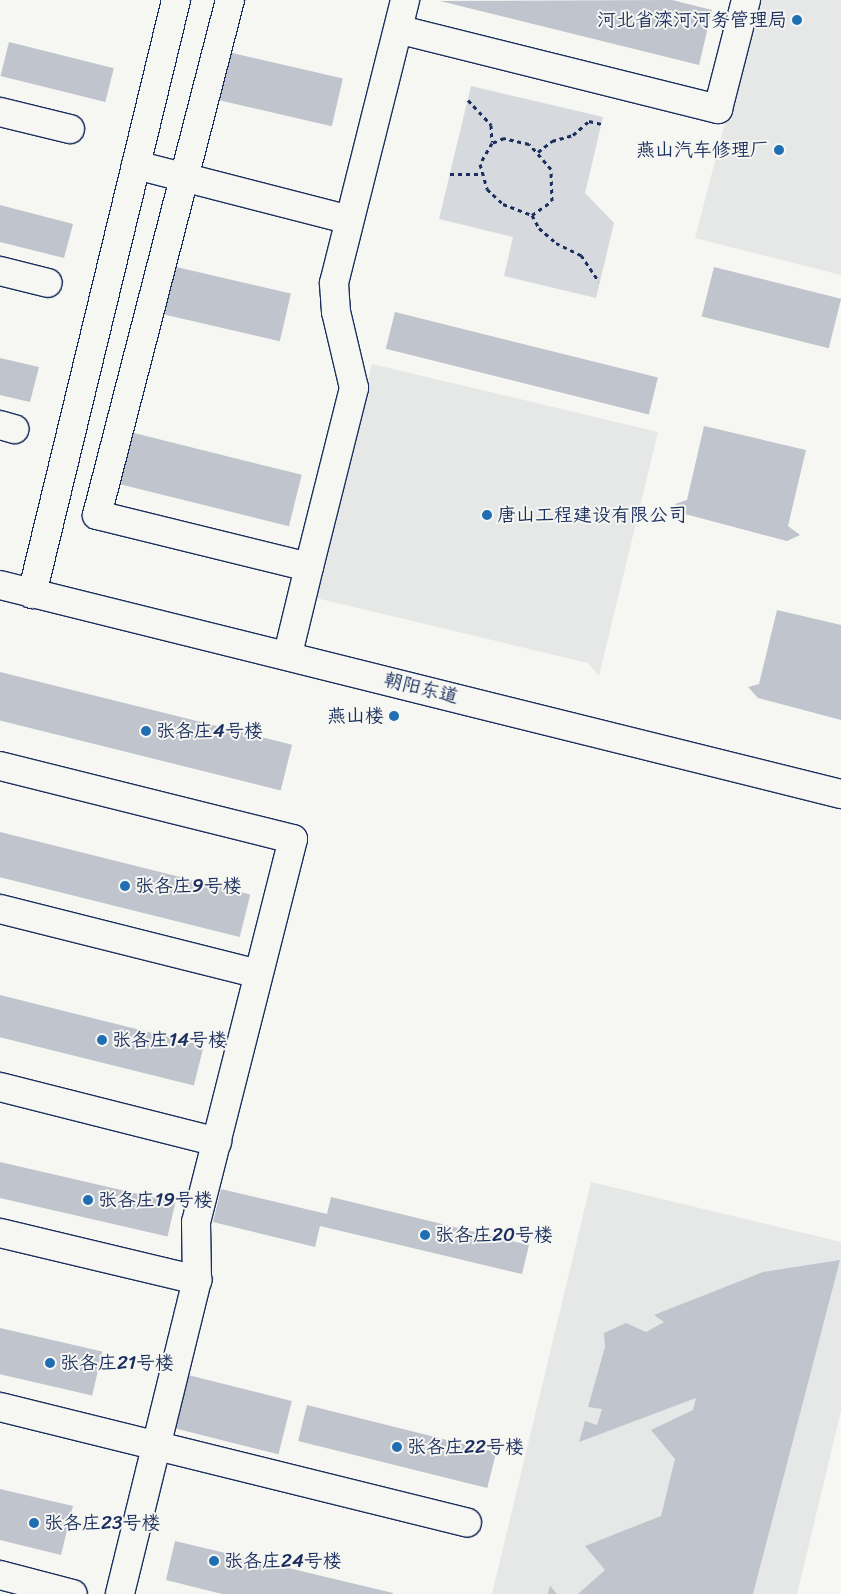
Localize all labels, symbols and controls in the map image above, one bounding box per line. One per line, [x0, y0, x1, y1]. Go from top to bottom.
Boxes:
place label: 河北省滦河河务管理局 [597, 9, 787, 31]
marker: 河北省滦河河务管理局 [791, 14, 803, 26]
place label: 燕山汽车修理厂 [636, 139, 769, 161]
marker: 燕山汽车修理厂 [773, 144, 785, 156]
place label: 唐山工程建设有限公司 [497, 504, 687, 526]
marker: 唐山工程建设有限公司 [481, 509, 493, 521]
street label: 朝阳东道 [381, 668, 461, 708]
place label: 燕山楼 [327, 705, 384, 727]
marker: 燕山楼 [388, 710, 400, 722]
place label: 张各庄4号楼 [156, 720, 263, 742]
marker: 张各庄4号楼 [140, 725, 152, 737]
place label: 张各庄9号楼 [135, 875, 242, 897]
marker: 张各庄9号楼 [119, 880, 131, 892]
place label: 张各庄14号楼 [112, 1029, 227, 1051]
marker: 张各庄14号楼 [96, 1034, 108, 1046]
place label: 张各庄19号楼 [98, 1189, 213, 1211]
marker: 张各庄19号楼 [82, 1194, 94, 1206]
place label: 张各庄20号楼 [435, 1224, 553, 1246]
marker: 张各庄20号楼 [419, 1229, 431, 1241]
place label: 张各庄21号楼 [60, 1352, 174, 1374]
marker: 张各庄21号楼 [44, 1357, 56, 1369]
place label: 张各庄22号楼 [407, 1436, 524, 1458]
marker: 张各庄22号楼 [391, 1441, 403, 1453]
place label: 张各庄23号楼 [44, 1512, 160, 1534]
marker: 张各庄23号楼 [28, 1517, 40, 1529]
place label: 张各庄24号楼 [224, 1550, 342, 1572]
marker: 张各庄24号楼 [208, 1555, 220, 1567]

